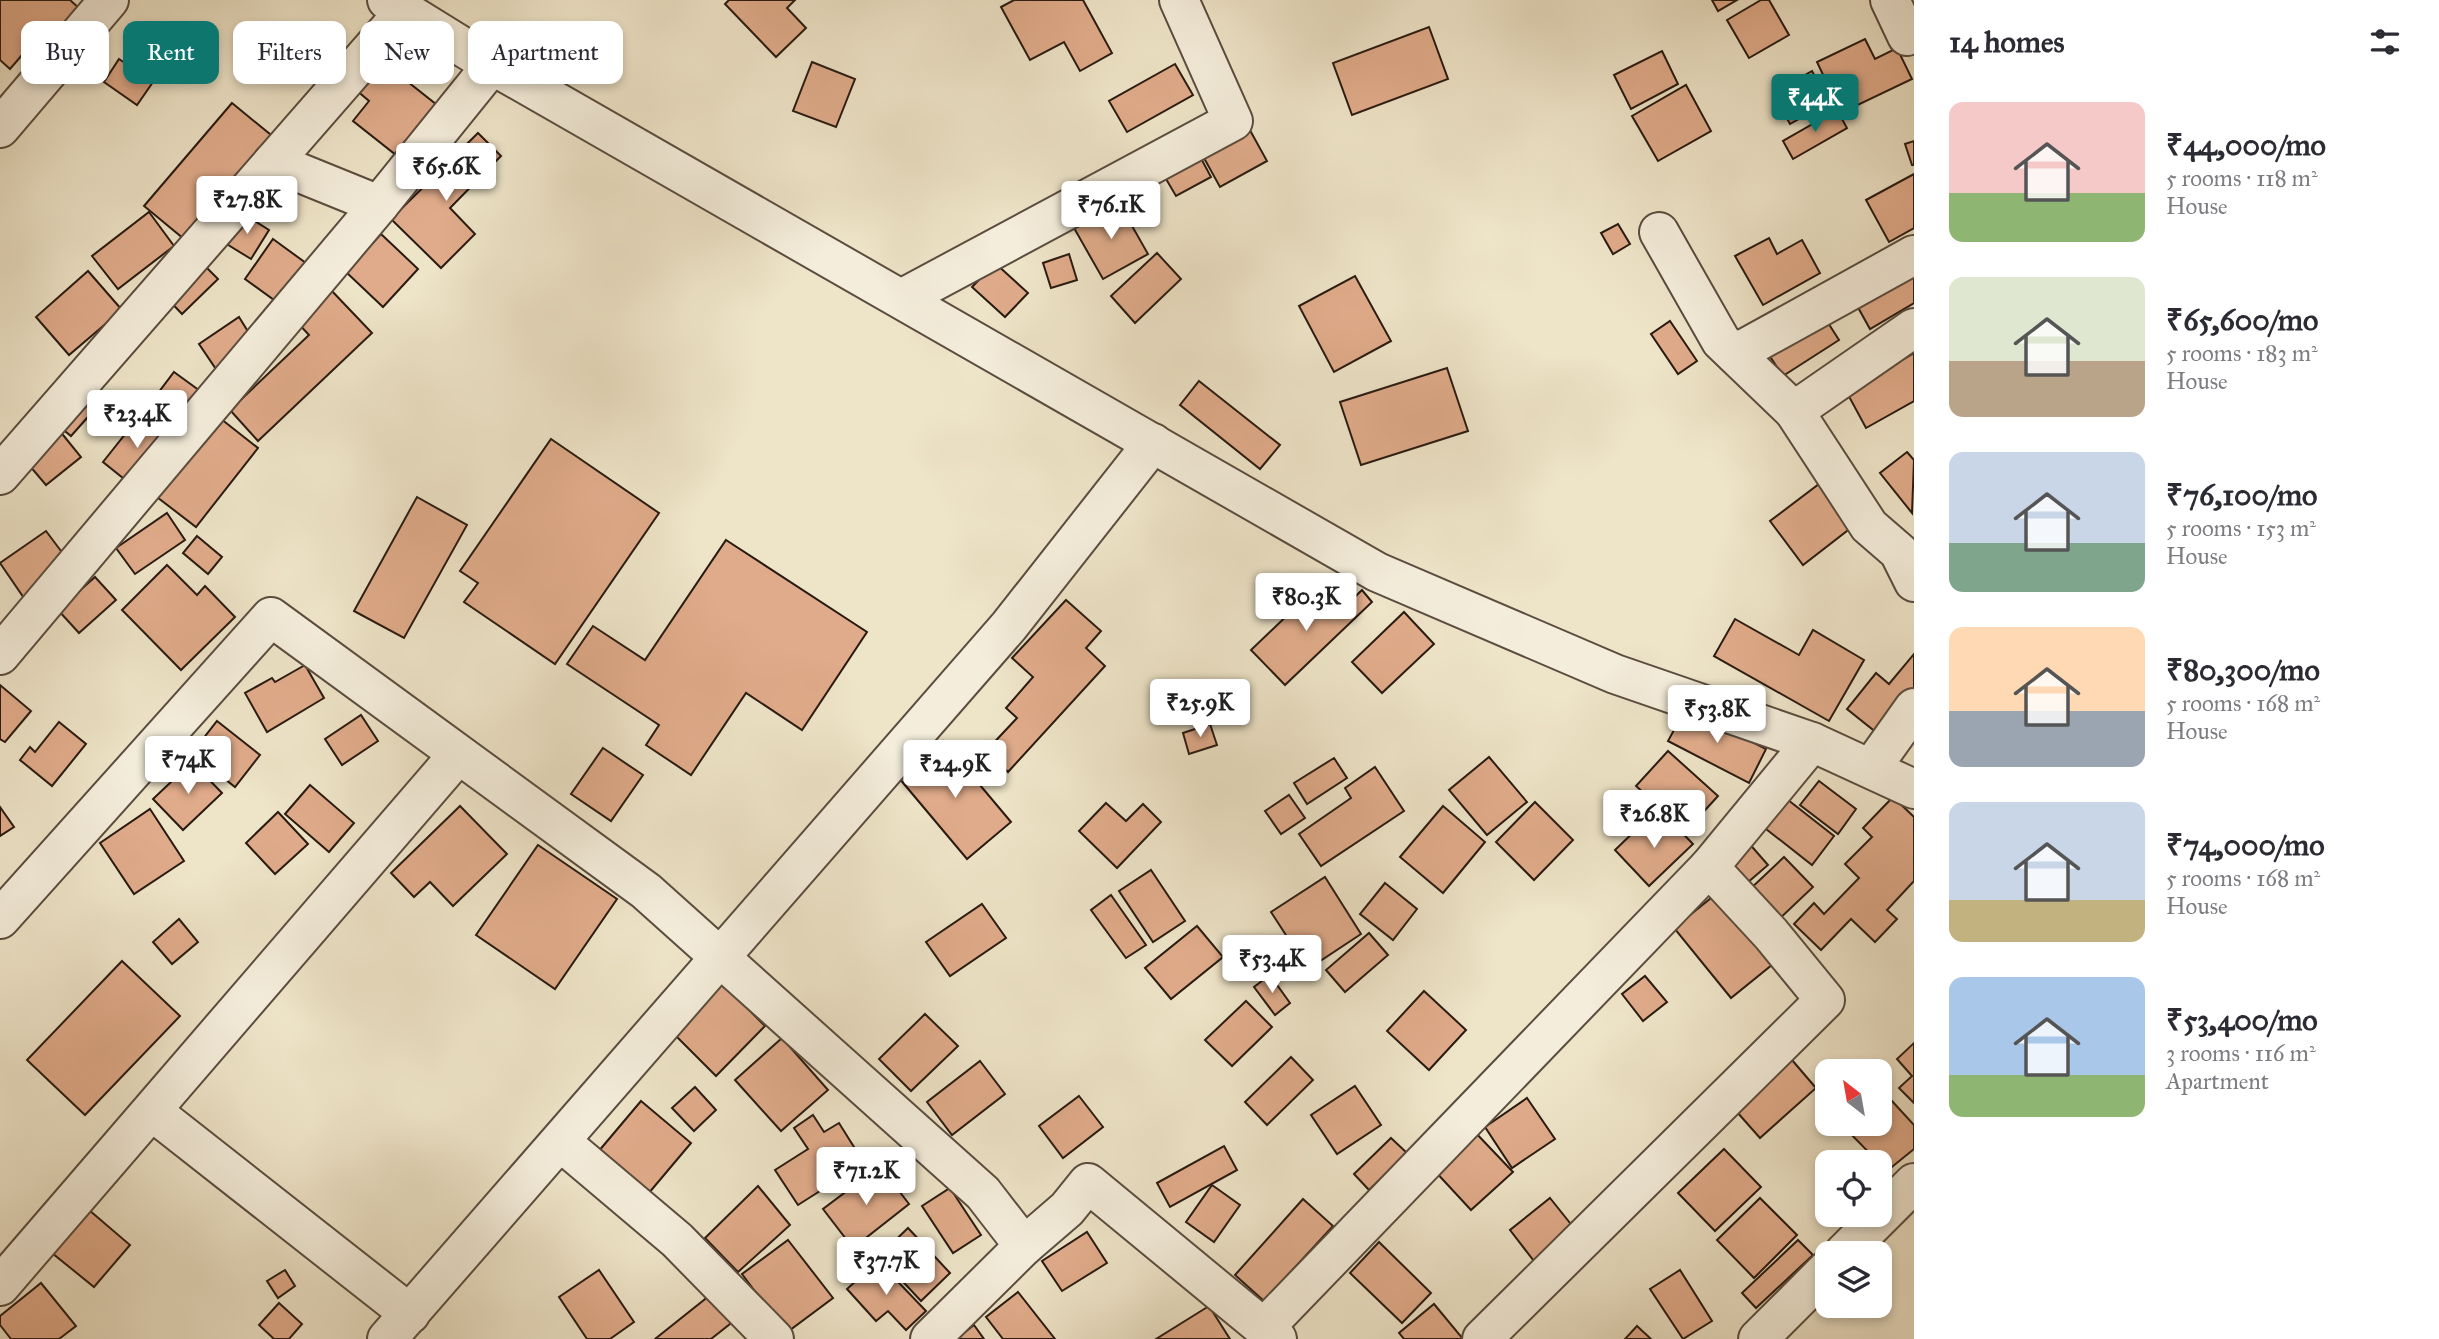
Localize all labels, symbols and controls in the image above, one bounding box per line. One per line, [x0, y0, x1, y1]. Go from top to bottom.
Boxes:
chip: Buy [21, 21, 109, 84]
chip: Rent [123, 21, 219, 84]
chip: Filters [233, 21, 346, 84]
chip: New [360, 21, 454, 84]
chip: Apartment [468, 21, 623, 84]
icon: filters [2366, 23, 2404, 61]
text: 14 homes [1949, 24, 2064, 60]
pin: ₹44K [1774, 74, 1856, 134]
text: ₹44K [1787, 83, 1843, 111]
text: ₹44,000/mo [2166, 127, 2326, 163]
icon: home [2005, 130, 2089, 214]
pin: ₹65.6K [389, 144, 503, 203]
text: ₹65.6K [412, 152, 480, 180]
text: 5 rooms · 118 m² [2166, 164, 2318, 192]
pin: ₹27.8K [190, 176, 304, 236]
pin: ₹76.1K [1054, 182, 1168, 241]
text: ₹27.8K [212, 185, 282, 213]
text: ₹76.1K [1077, 190, 1145, 218]
text: House [2166, 192, 2228, 220]
text: ₹65,600/mo [2166, 302, 2318, 338]
icon: home [2005, 305, 2089, 389]
text: 5 rooms · 183 m² [2166, 339, 2318, 367]
text: House [2166, 367, 2228, 395]
pin: ₹23.4K [80, 391, 194, 450]
text: ₹23.4K [103, 399, 171, 427]
text: ₹76,100/mo [2166, 477, 2317, 513]
icon: home [2005, 480, 2089, 564]
text: 5 rooms · 153 m² [2166, 514, 2316, 542]
text: House [2166, 542, 2228, 570]
pin: ₹80.3K [1249, 574, 1363, 633]
text: ₹80.3K [1271, 582, 1341, 610]
text: ₹80,300/mo [2166, 652, 2320, 688]
icon: home [2005, 655, 2089, 739]
pin: ₹25.9K [1143, 680, 1257, 739]
pin: ₹53.8K [1660, 686, 1774, 745]
text: ₹25.9K [1166, 688, 1234, 716]
text: 5 rooms · 168 m² [2166, 689, 2320, 717]
text: ₹53.8K [1684, 694, 1750, 722]
text: House [2166, 717, 2228, 745]
pin: ₹74K [147, 736, 229, 796]
pin: ₹24.9K [898, 740, 1012, 800]
text: ₹74K [161, 745, 215, 773]
text: ₹24.9K [919, 749, 991, 777]
pin: ₹26.8K [1597, 790, 1711, 850]
text: ₹26.8K [1619, 799, 1689, 827]
text: ₹74,000/mo [2166, 827, 2325, 863]
icon: home [2005, 830, 2089, 914]
text: 5 rooms · 168 m² [2166, 864, 2320, 892]
text: House [2166, 892, 2228, 920]
pin: ₹53.4K [1215, 936, 1329, 995]
text: ₹53.4K [1238, 944, 1306, 972]
text: ₹53,400/mo [2166, 1002, 2318, 1038]
icon: home [2005, 1005, 2089, 1089]
text: 3 rooms · 116 m² [2166, 1039, 2316, 1067]
north arrow [1815, 1059, 1892, 1136]
map controls [1815, 1059, 1892, 1318]
text: Apartment [2166, 1067, 2269, 1095]
pin: ₹71.2K [809, 1148, 923, 1207]
button: locate [1815, 1150, 1892, 1227]
text: ₹71.2K [833, 1156, 899, 1184]
pin: ₹37.7K [829, 1238, 943, 1297]
button: layers [1815, 1241, 1892, 1318]
text: ₹37.7K [853, 1246, 919, 1274]

